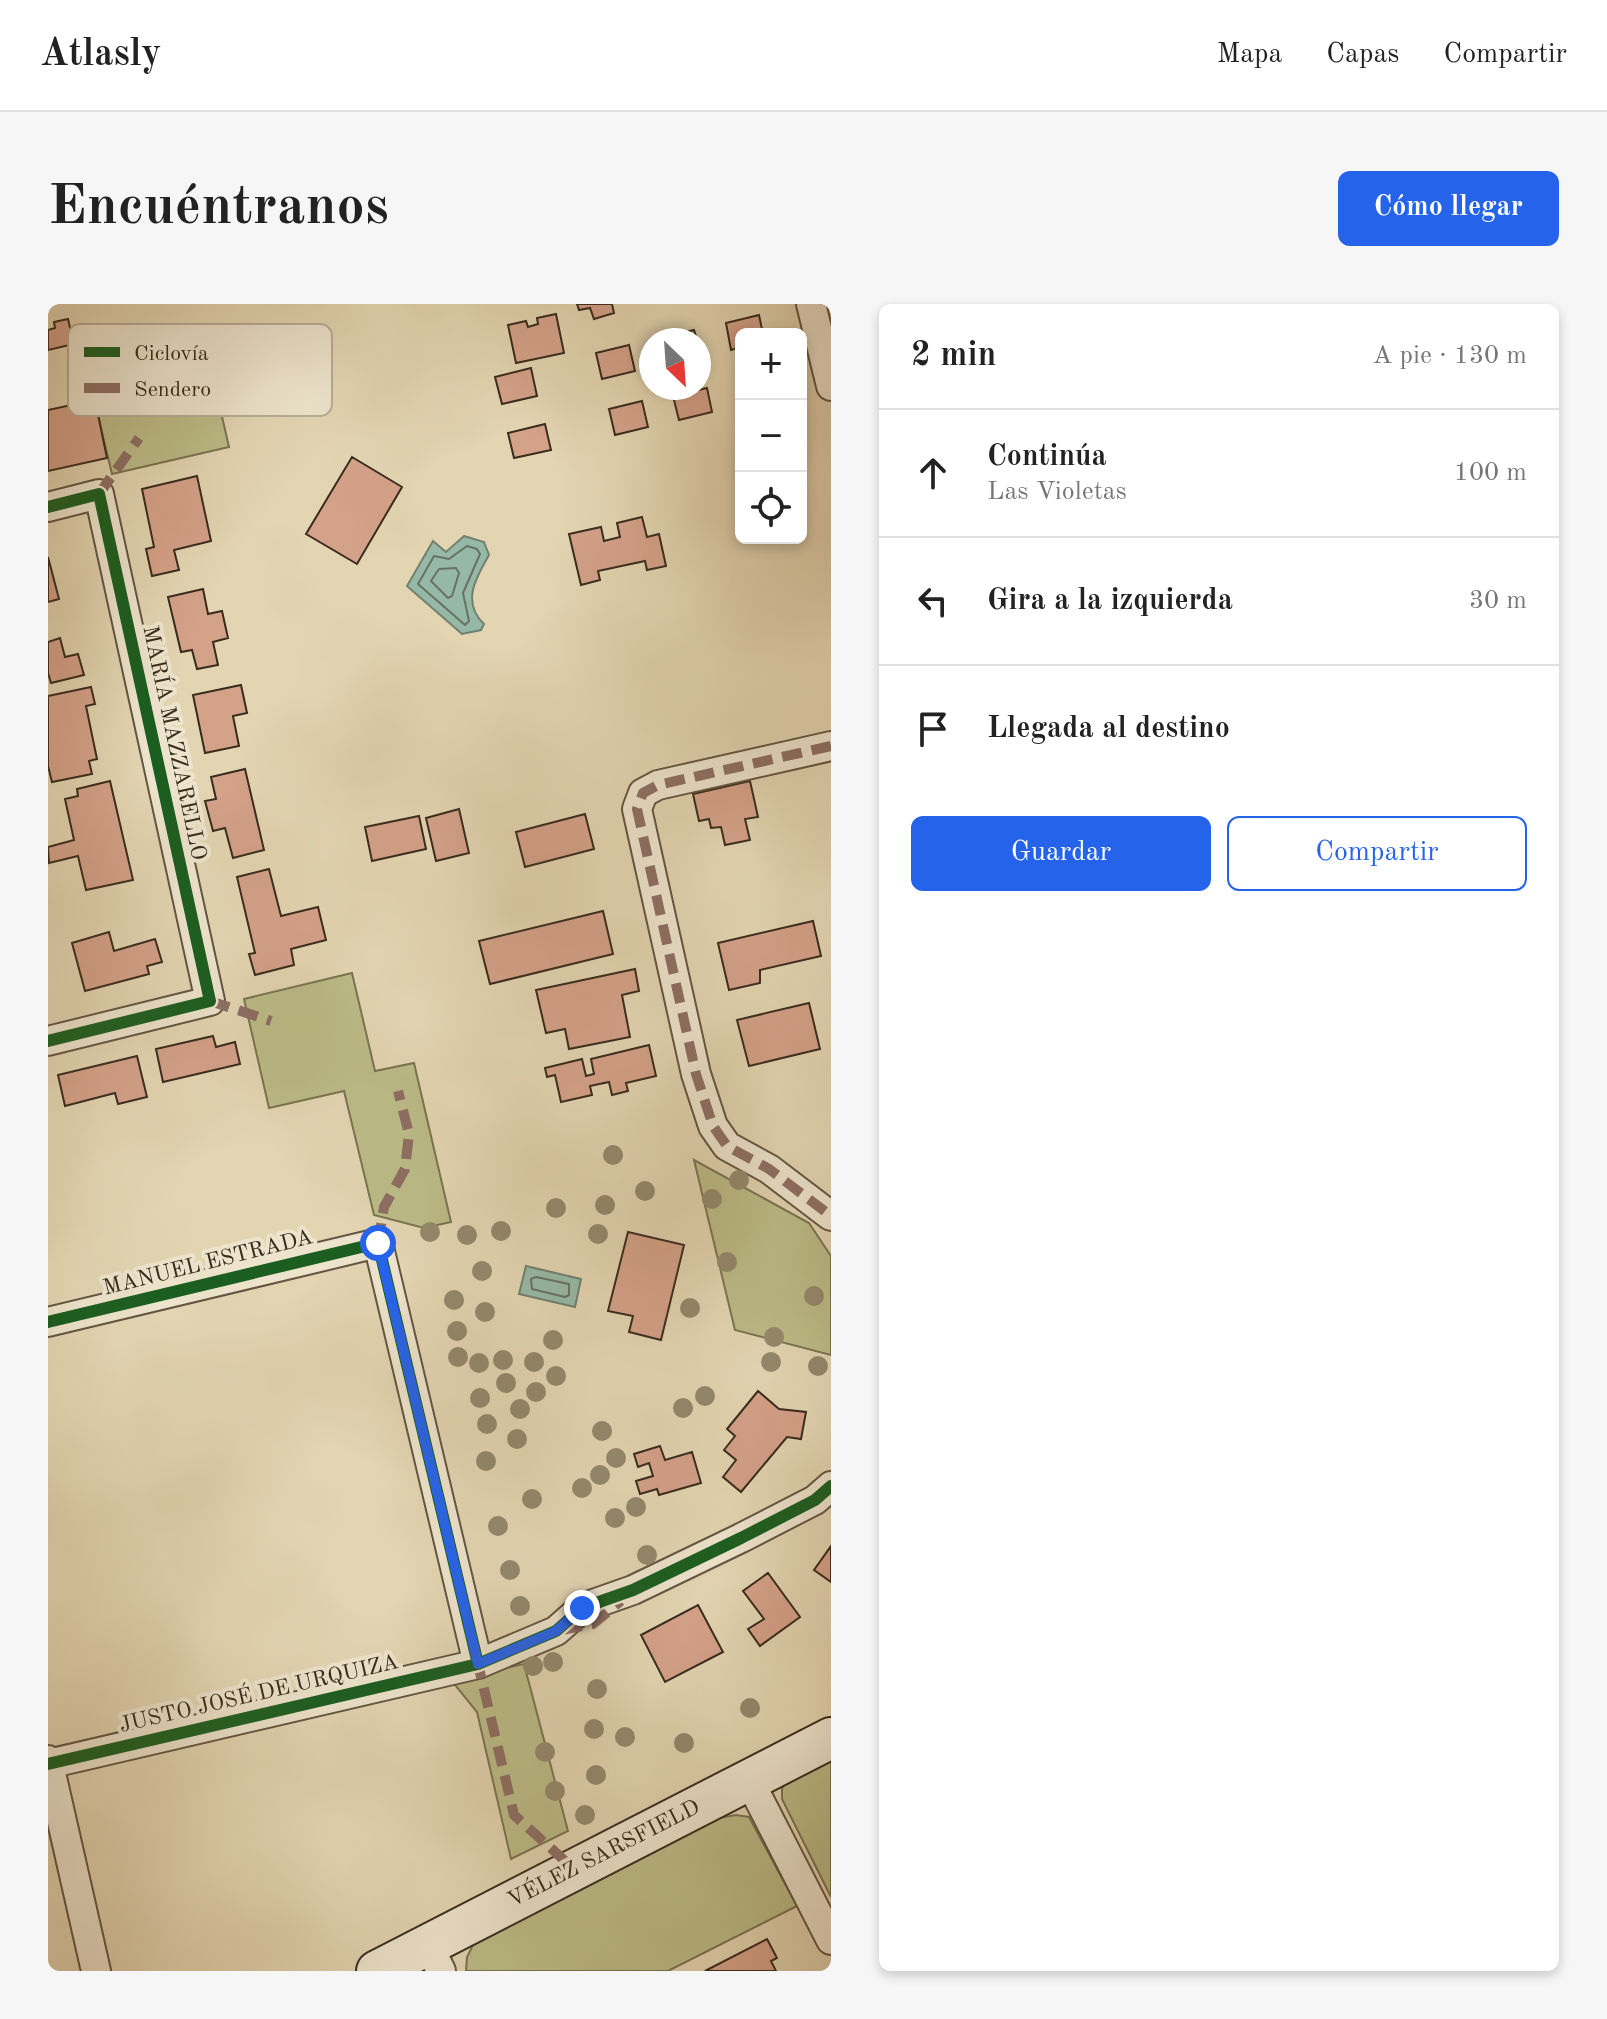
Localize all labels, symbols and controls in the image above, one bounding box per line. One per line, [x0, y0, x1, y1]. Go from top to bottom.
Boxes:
text: Atlasly [40, 36, 161, 74]
text: Mapa [1217, 41, 1282, 69]
text: Capas [1326, 41, 1399, 69]
text: Compartir [1443, 41, 1567, 69]
button: Cómo llegar [1338, 171, 1559, 246]
text: Encuéntranos [48, 180, 389, 236]
legend [68, 324, 332, 416]
north arrow [639, 328, 711, 400]
map controls [735, 328, 807, 544]
button: + [735, 328, 807, 400]
text: 2 min [911, 339, 996, 373]
text: Ciclovía [134, 343, 209, 365]
text: A pie · 130 m [1372, 343, 1527, 369]
text: Sendero [134, 379, 211, 401]
button: − [735, 400, 807, 472]
text: Continúa [987, 442, 1107, 472]
icon: ahead [911, 451, 955, 495]
text: 100 m [1454, 460, 1527, 486]
button: locate [735, 472, 807, 544]
text: Las Violetas [987, 479, 1127, 505]
icon: left [911, 579, 955, 623]
text: Gira a la izquierda [987, 586, 1233, 616]
text: 30 m [1469, 588, 1527, 614]
street label: MARÍA MAZZARELLO [138, 623, 213, 862]
icon: arrive [911, 707, 955, 751]
text: Llegada al destino [987, 714, 1230, 744]
button: Guardar [911, 816, 1211, 891]
button: Compartir [1227, 816, 1527, 891]
route start [360, 1225, 396, 1261]
street label: MANUEL ESTRADA [101, 1226, 315, 1300]
route end [564, 1590, 600, 1626]
street label: JUSTO JOSÉ DE URQUIZA [117, 1648, 401, 1737]
street label: VÉLEZ SARSFIELD [503, 1793, 704, 1912]

